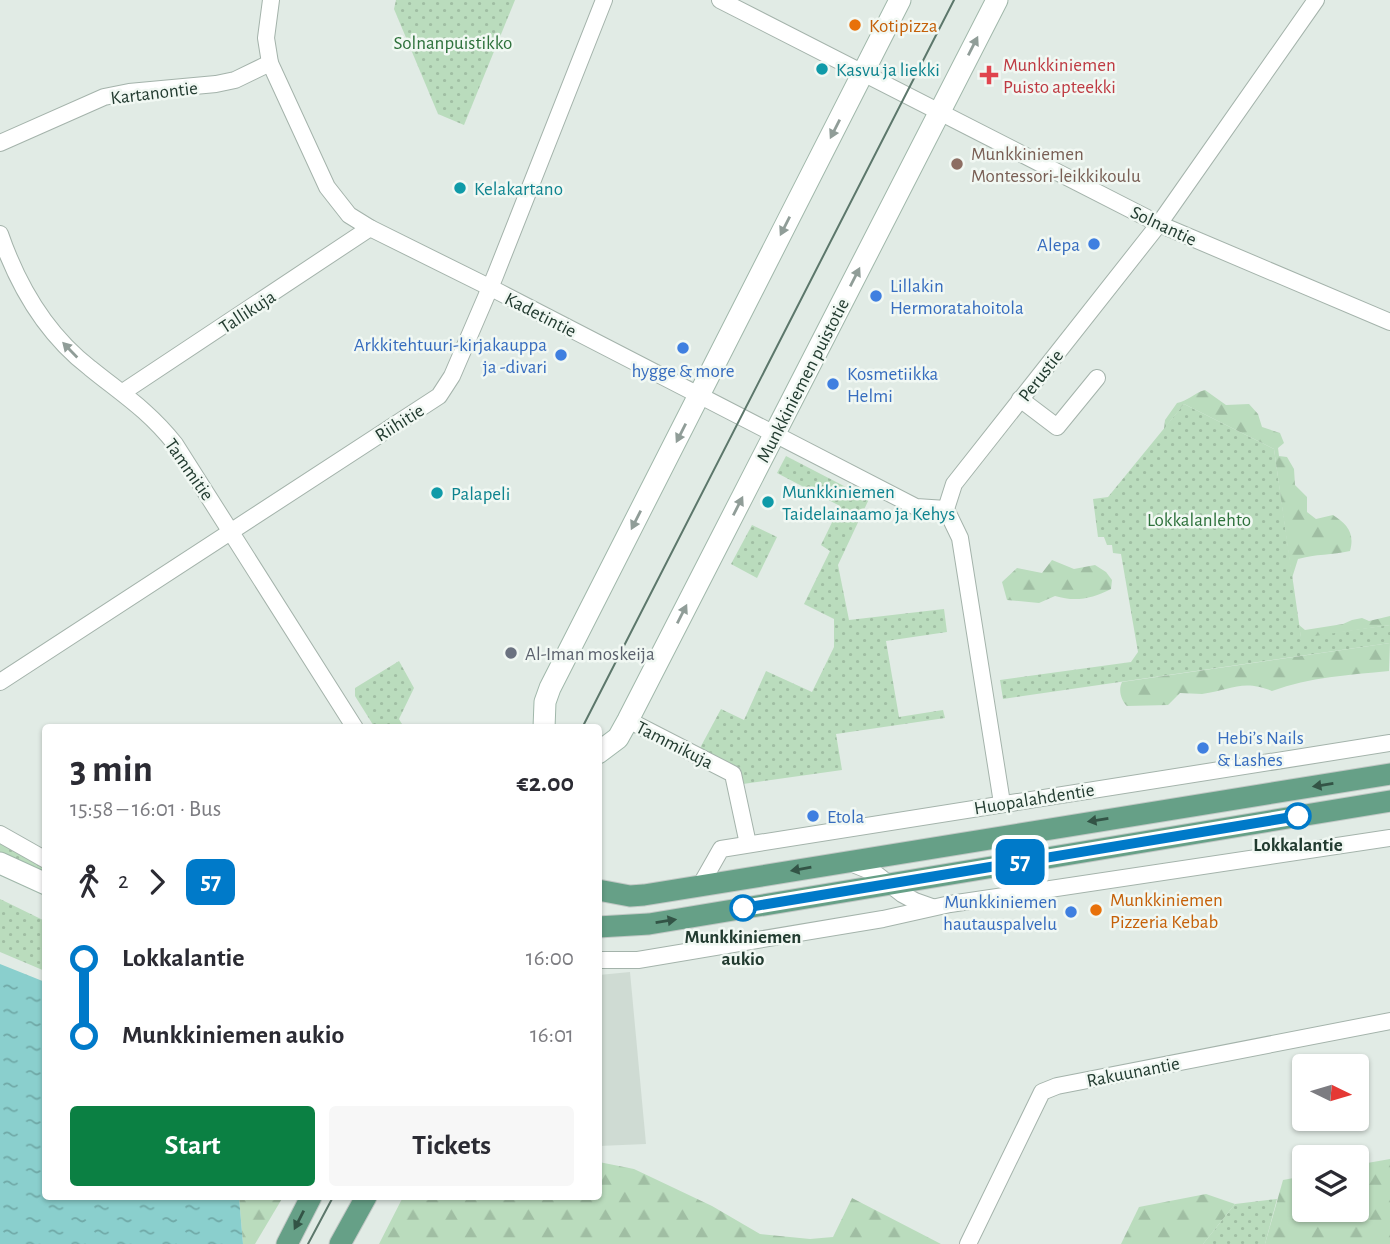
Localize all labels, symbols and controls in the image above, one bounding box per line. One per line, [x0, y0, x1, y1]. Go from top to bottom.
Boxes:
marker: Kotipizza [847, 17, 863, 33]
place label: Kotipizza [869, 17, 938, 36]
park label: Solnanpuistikko [394, 34, 512, 53]
one-way arrow [967, 36, 979, 56]
place label: Munkkiniemen Puisto apteekki [1003, 56, 1116, 97]
marker: Kasvu ja liekki [814, 61, 830, 77]
place label: Kasvu ja liekki [836, 61, 940, 80]
marker: Munkkiniemen Puisto apteekki [981, 67, 997, 83]
street label: Kartanontie [109, 79, 199, 108]
one-way arrow [829, 119, 840, 139]
place label: Munkkiniemen Montessori-leikkikoulu [971, 145, 1141, 186]
marker: Munkkiniemen Montessori-leikkikoulu [949, 156, 965, 172]
marker: Kelakartano [452, 180, 468, 196]
place label: Kelakartano [474, 180, 563, 199]
street label: Solnantie [1128, 203, 1199, 250]
one-way arrow [780, 217, 792, 237]
place label: Alepa [1037, 236, 1080, 255]
marker: Alepa [1086, 236, 1102, 252]
one-way arrow [850, 267, 861, 287]
place label: Lillakin Hermoratahoitola [890, 277, 1024, 318]
street label: Tallikuja [216, 287, 280, 337]
marker: Lillakin Hermoratahoitola [868, 288, 884, 304]
street label: Kadetintie [502, 289, 579, 341]
street label: Munkkiniemen puistotie [754, 296, 853, 466]
place label: Arkkitehtuuri-kirjakauppa ja -divari [354, 336, 547, 377]
marker: hygge & more [675, 340, 691, 356]
one-way arrow [63, 342, 79, 359]
street label: Perustie [1015, 346, 1067, 405]
marker: Arkkitehtuuri-kirjakauppa ja -divari [553, 347, 569, 363]
place label: hygge & more [631, 362, 735, 381]
place label: Kosmetiikka Helmi [847, 365, 938, 406]
marker: Kosmetiikka Helmi [825, 376, 841, 392]
street label: Riihitie [372, 401, 428, 446]
one-way arrow [675, 423, 686, 443]
street label: Tammitie [161, 435, 217, 504]
place label: Munkkiniemen Taidelainaamo ja Kehys [782, 483, 955, 524]
marker: Palapeli [429, 485, 445, 501]
place label: Palapeli [451, 485, 510, 504]
marker: Munkkiniemen Taidelainaamo ja Kehys [760, 494, 776, 510]
one-way arrow [731, 496, 743, 516]
one-way arrow [631, 510, 642, 530]
park label: Lokkalanlehto [1147, 511, 1251, 530]
one-way arrow [677, 604, 688, 624]
marker: Al-Iman moskeija [503, 645, 519, 661]
place label: Al-Iman moskeija [525, 645, 655, 664]
street label: Tammikuja [633, 718, 716, 773]
place label: Hebi’s Nails & Lashes [1217, 729, 1304, 770]
marker: Hebi’s Nails & Lashes [1195, 740, 1211, 756]
text: 3 min [70, 751, 153, 789]
text: €2.00 [517, 770, 574, 796]
one-way arrow [1312, 780, 1334, 791]
street label: Huopalahdentie [973, 781, 1096, 818]
text: 15:58 – 16:01 · Bus [70, 798, 221, 821]
marker: Lokkalantie [1285, 803, 1311, 829]
marker: Etola [805, 808, 821, 824]
place label: Etola [827, 808, 865, 827]
one-way arrow [1087, 815, 1109, 826]
place label: Lokkalantie [1253, 836, 1343, 855]
line badge: 57 [988, 839, 1052, 885]
text: 57 [1010, 850, 1030, 874]
icon: walk [70, 863, 108, 901]
icon: forward [138, 863, 176, 901]
one-way arrow [790, 864, 812, 875]
text: 2 [118, 870, 128, 893]
text: 57 [200, 870, 221, 894]
place label: Munkkiniemen Pizzeria Kebab [1110, 891, 1223, 932]
place label: Munkkiniemen hautauspalvelu [943, 893, 1057, 934]
marker: Munkkiniemen aukio [730, 895, 756, 921]
marker: Munkkiniemen Pizzeria Kebab [1088, 902, 1104, 918]
marker: Munkkiniemen hautauspalvelu [1063, 904, 1079, 920]
one-way arrow [655, 915, 677, 926]
place label: Munkkiniemen aukio [685, 928, 801, 969]
text: Lokkalantie [122, 945, 245, 971]
text: 16:00 [526, 947, 574, 970]
text: Munkkiniemen aukio [122, 1022, 344, 1048]
text: 16:01 [530, 1024, 574, 1047]
street label: Rakuunantie [1085, 1054, 1181, 1091]
north arrow [1292, 1054, 1368, 1130]
map controls [1292, 1054, 1369, 1222]
button: Start [70, 1106, 315, 1186]
button: Tickets [329, 1106, 574, 1186]
button: layers [1292, 1145, 1369, 1222]
one-way arrow [294, 1211, 306, 1231]

